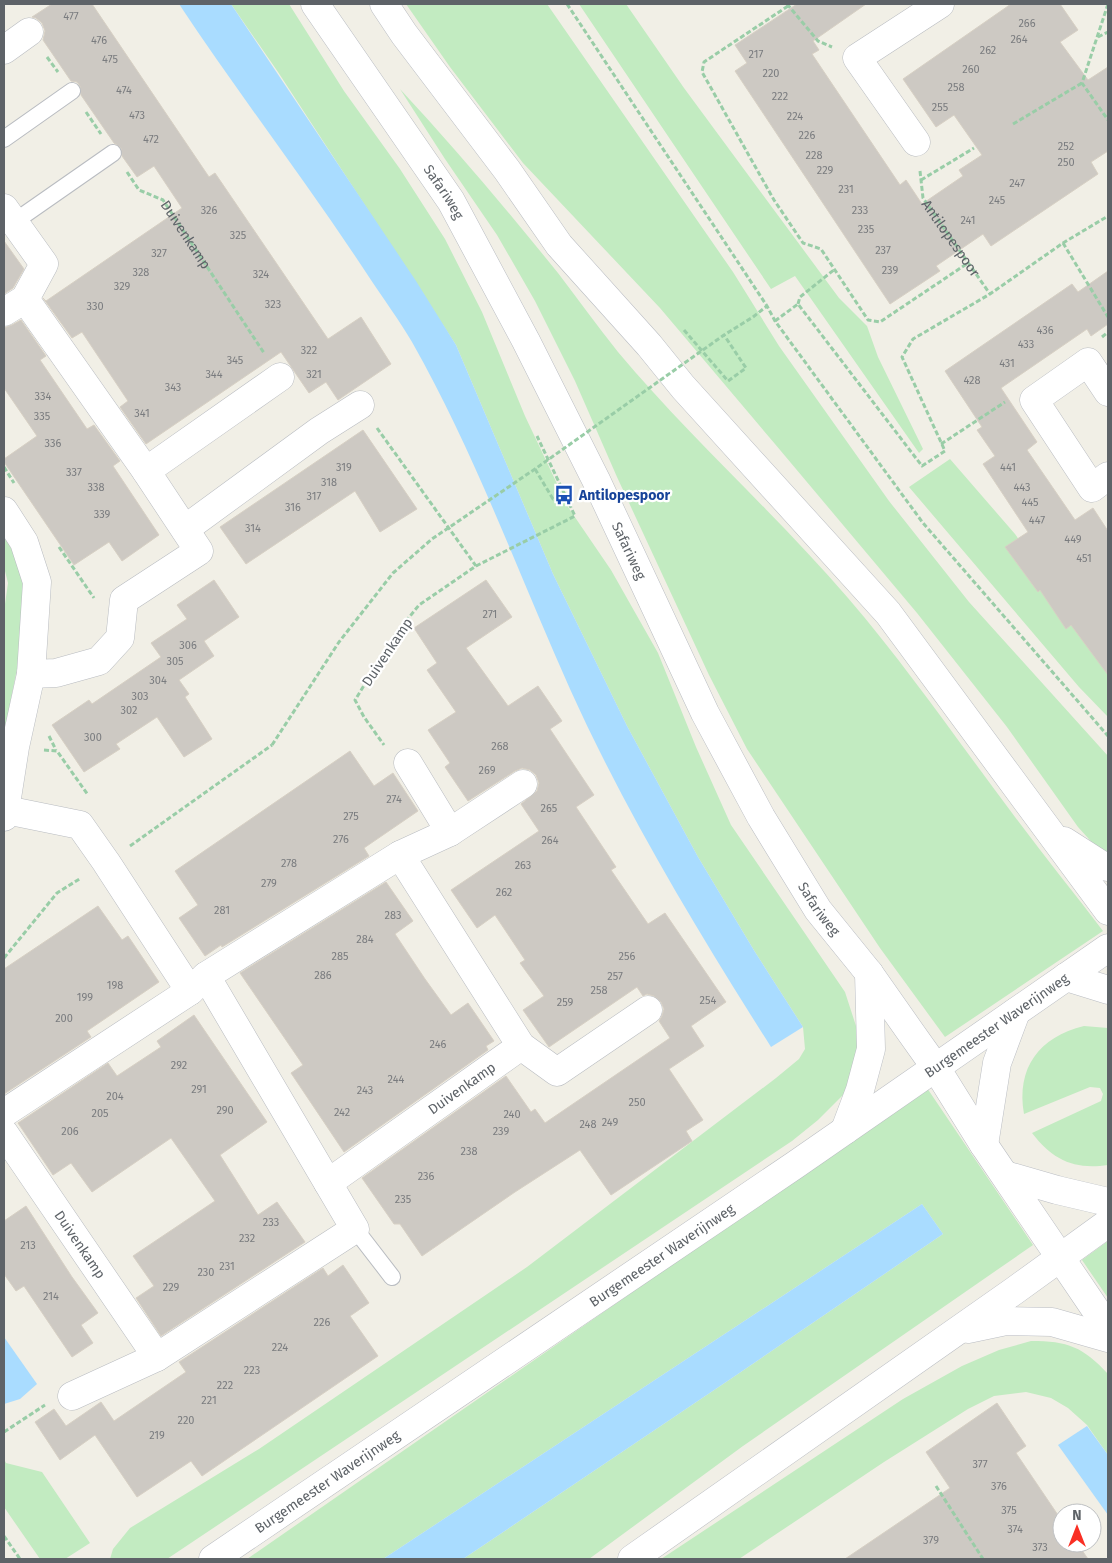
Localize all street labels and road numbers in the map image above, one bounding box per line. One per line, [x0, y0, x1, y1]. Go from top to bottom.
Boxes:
street label: Safariweg [420, 162, 468, 223]
street label: Duivenkamp [157, 197, 214, 272]
street label: Antilopespoor [918, 197, 984, 281]
street label: Safariweg [608, 520, 650, 583]
street label: Duivenkamp [358, 615, 416, 690]
street label: Safariweg [794, 879, 844, 940]
street label: Burgemeester Waverijnweg [921, 969, 1073, 1082]
street label: Duivenkamp [425, 1059, 499, 1118]
street label: Burgemeester Waverijnweg [586, 1200, 738, 1311]
street label: Duivenkamp [50, 1207, 109, 1282]
street label: Burgemeester Waverijnweg [252, 1427, 404, 1537]

